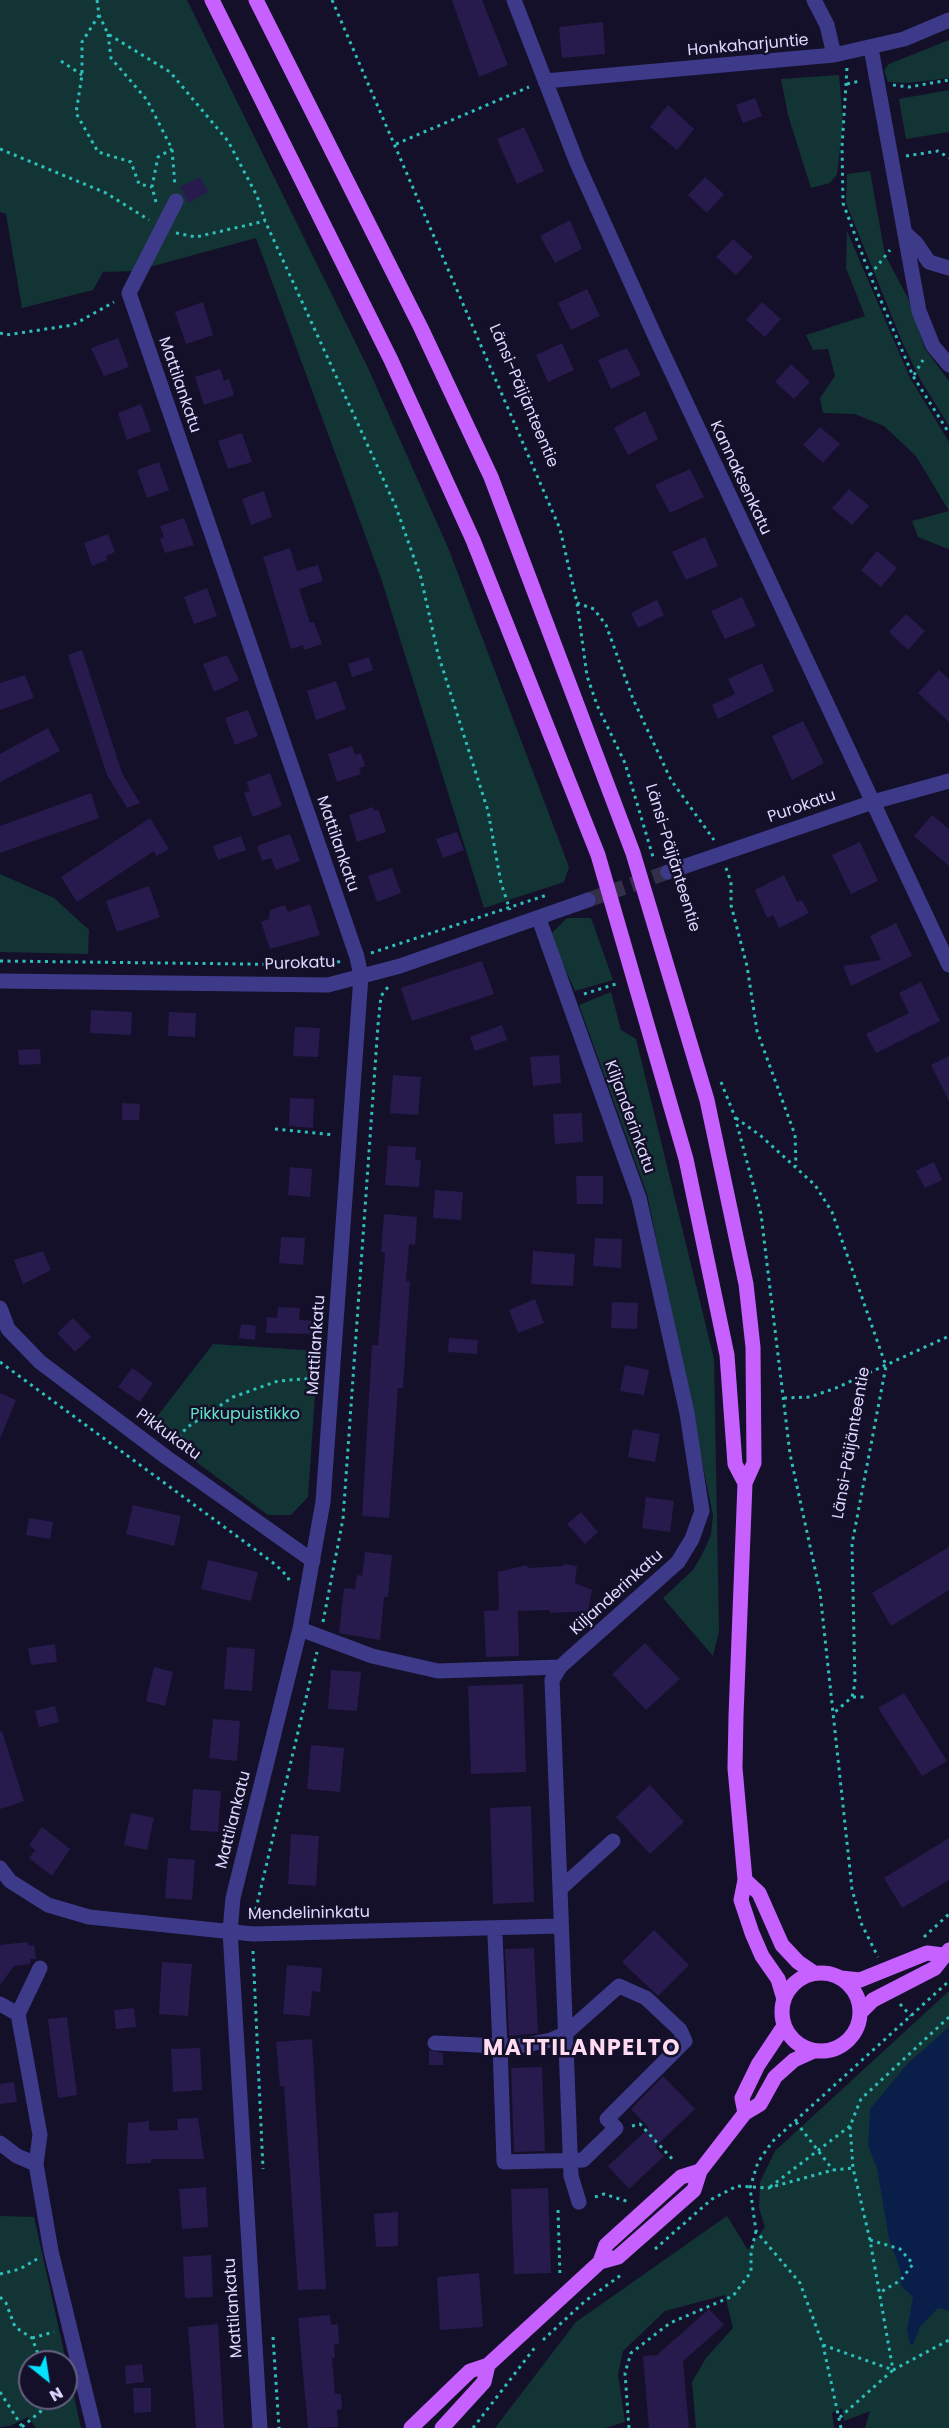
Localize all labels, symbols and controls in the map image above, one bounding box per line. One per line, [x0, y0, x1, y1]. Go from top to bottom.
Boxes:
street label: Honkaharjuntie [687, 31, 809, 61]
street label: Länsi-Päijänteentie [484, 322, 562, 470]
street label: Mattilankatu [154, 334, 204, 436]
street label: Kannaksenkatu [705, 418, 775, 538]
street label: Länsi-Päijänteentie [640, 782, 704, 934]
street label: Purokatu [765, 786, 839, 828]
street label: Mattilankatu [312, 793, 362, 895]
street label: Purokatu [264, 953, 336, 975]
street label: Kiljanderinkatu [600, 1058, 658, 1176]
street label: Mattilankatu [304, 1294, 330, 1396]
street label: Länsi-Päijänteentie [829, 1366, 875, 1520]
street label: Pikkukatu [132, 1405, 204, 1465]
park label: Pikkupuistikko [190, 1405, 300, 1425]
street label: Kiljanderinkatu [567, 1546, 667, 1640]
street label: Mattilankatu [213, 1769, 255, 1871]
street label: Mendelininkatu [248, 1903, 370, 1925]
district label: MATTILANPELTO [483, 2036, 681, 2062]
street label: Mattilankatu [221, 2257, 247, 2359]
north arrow [18, 2350, 78, 2410]
text: N [45, 2381, 67, 2407]

